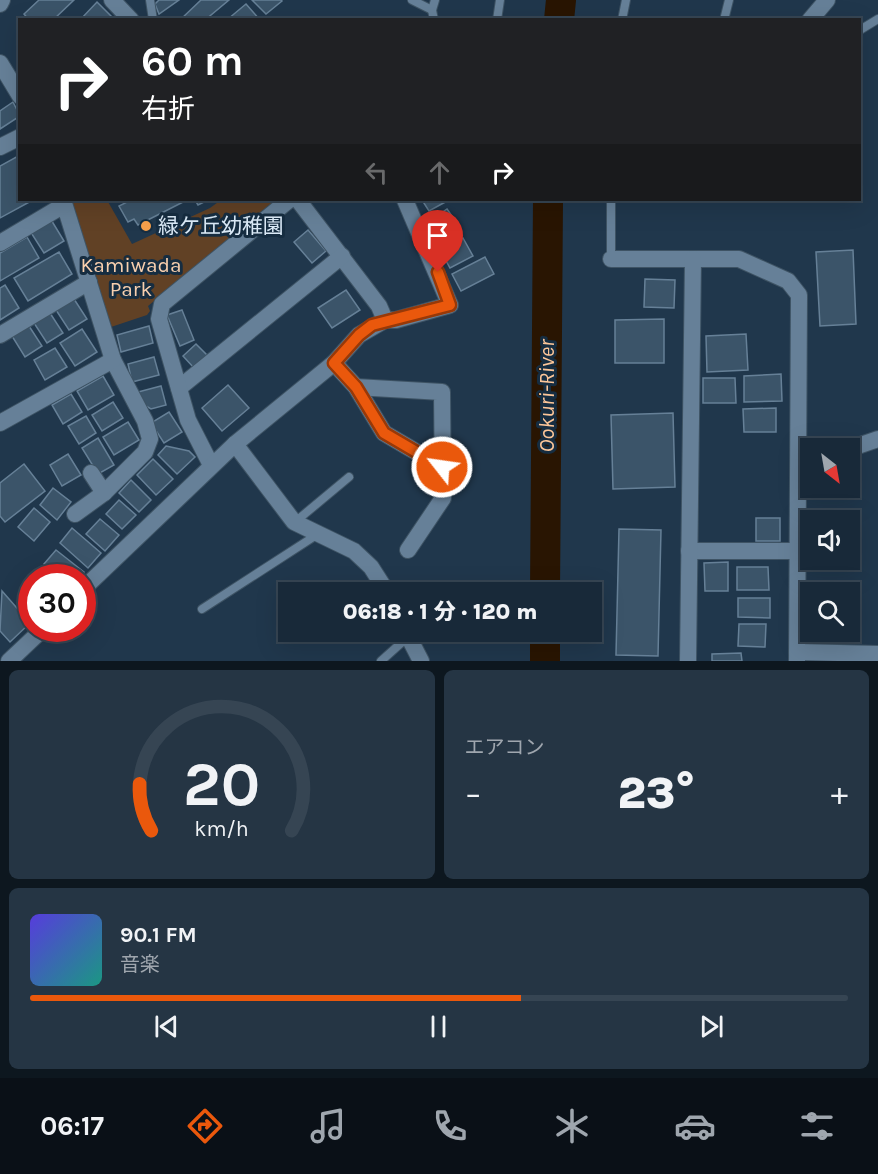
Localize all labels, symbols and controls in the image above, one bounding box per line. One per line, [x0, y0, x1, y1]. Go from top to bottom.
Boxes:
text: 60 m [141, 36, 244, 86]
icon: right [42, 42, 120, 120]
text: 右折 [141, 93, 195, 125]
icon: left [360, 156, 393, 189]
icon: ahead [423, 156, 456, 189]
icon: right [486, 156, 519, 189]
pin [412, 210, 463, 272]
place label: 緑ケ丘幼稚園 [158, 214, 284, 238]
marker: 緑ケ丘幼稚園 [139, 219, 153, 233]
icon: arrive [421, 219, 454, 252]
park label: Kamiwada Park [81, 253, 182, 301]
water label: Ookuri-River [534, 338, 560, 452]
position arrow [410, 435, 474, 499]
north arrow [800, 438, 860, 498]
map controls [800, 438, 860, 642]
button: sound [800, 510, 860, 570]
speed limit sign: 30 [18, 564, 96, 642]
button: search [800, 582, 860, 642]
text: 06:18 · 1 分 · 120 m [343, 599, 537, 625]
text: エアコン [465, 736, 545, 759]
text: 20 [183, 748, 260, 821]
text: 23° [617, 767, 695, 819]
text: − [465, 774, 482, 812]
text: + [831, 774, 848, 812]
text: km/h [195, 817, 249, 842]
text: 90.1 FM [120, 922, 197, 948]
text: 音楽 [120, 953, 160, 976]
icon: previous [150, 1010, 183, 1043]
icon: pause [422, 1010, 455, 1043]
icon: next [695, 1010, 728, 1043]
icon: directions [184, 1105, 226, 1147]
icon: music [307, 1105, 349, 1147]
icon: phone [429, 1105, 471, 1147]
icon: climate [551, 1105, 593, 1147]
icon: car [674, 1105, 716, 1147]
icon: filters [796, 1105, 838, 1147]
text: 06:17 [40, 1110, 104, 1142]

